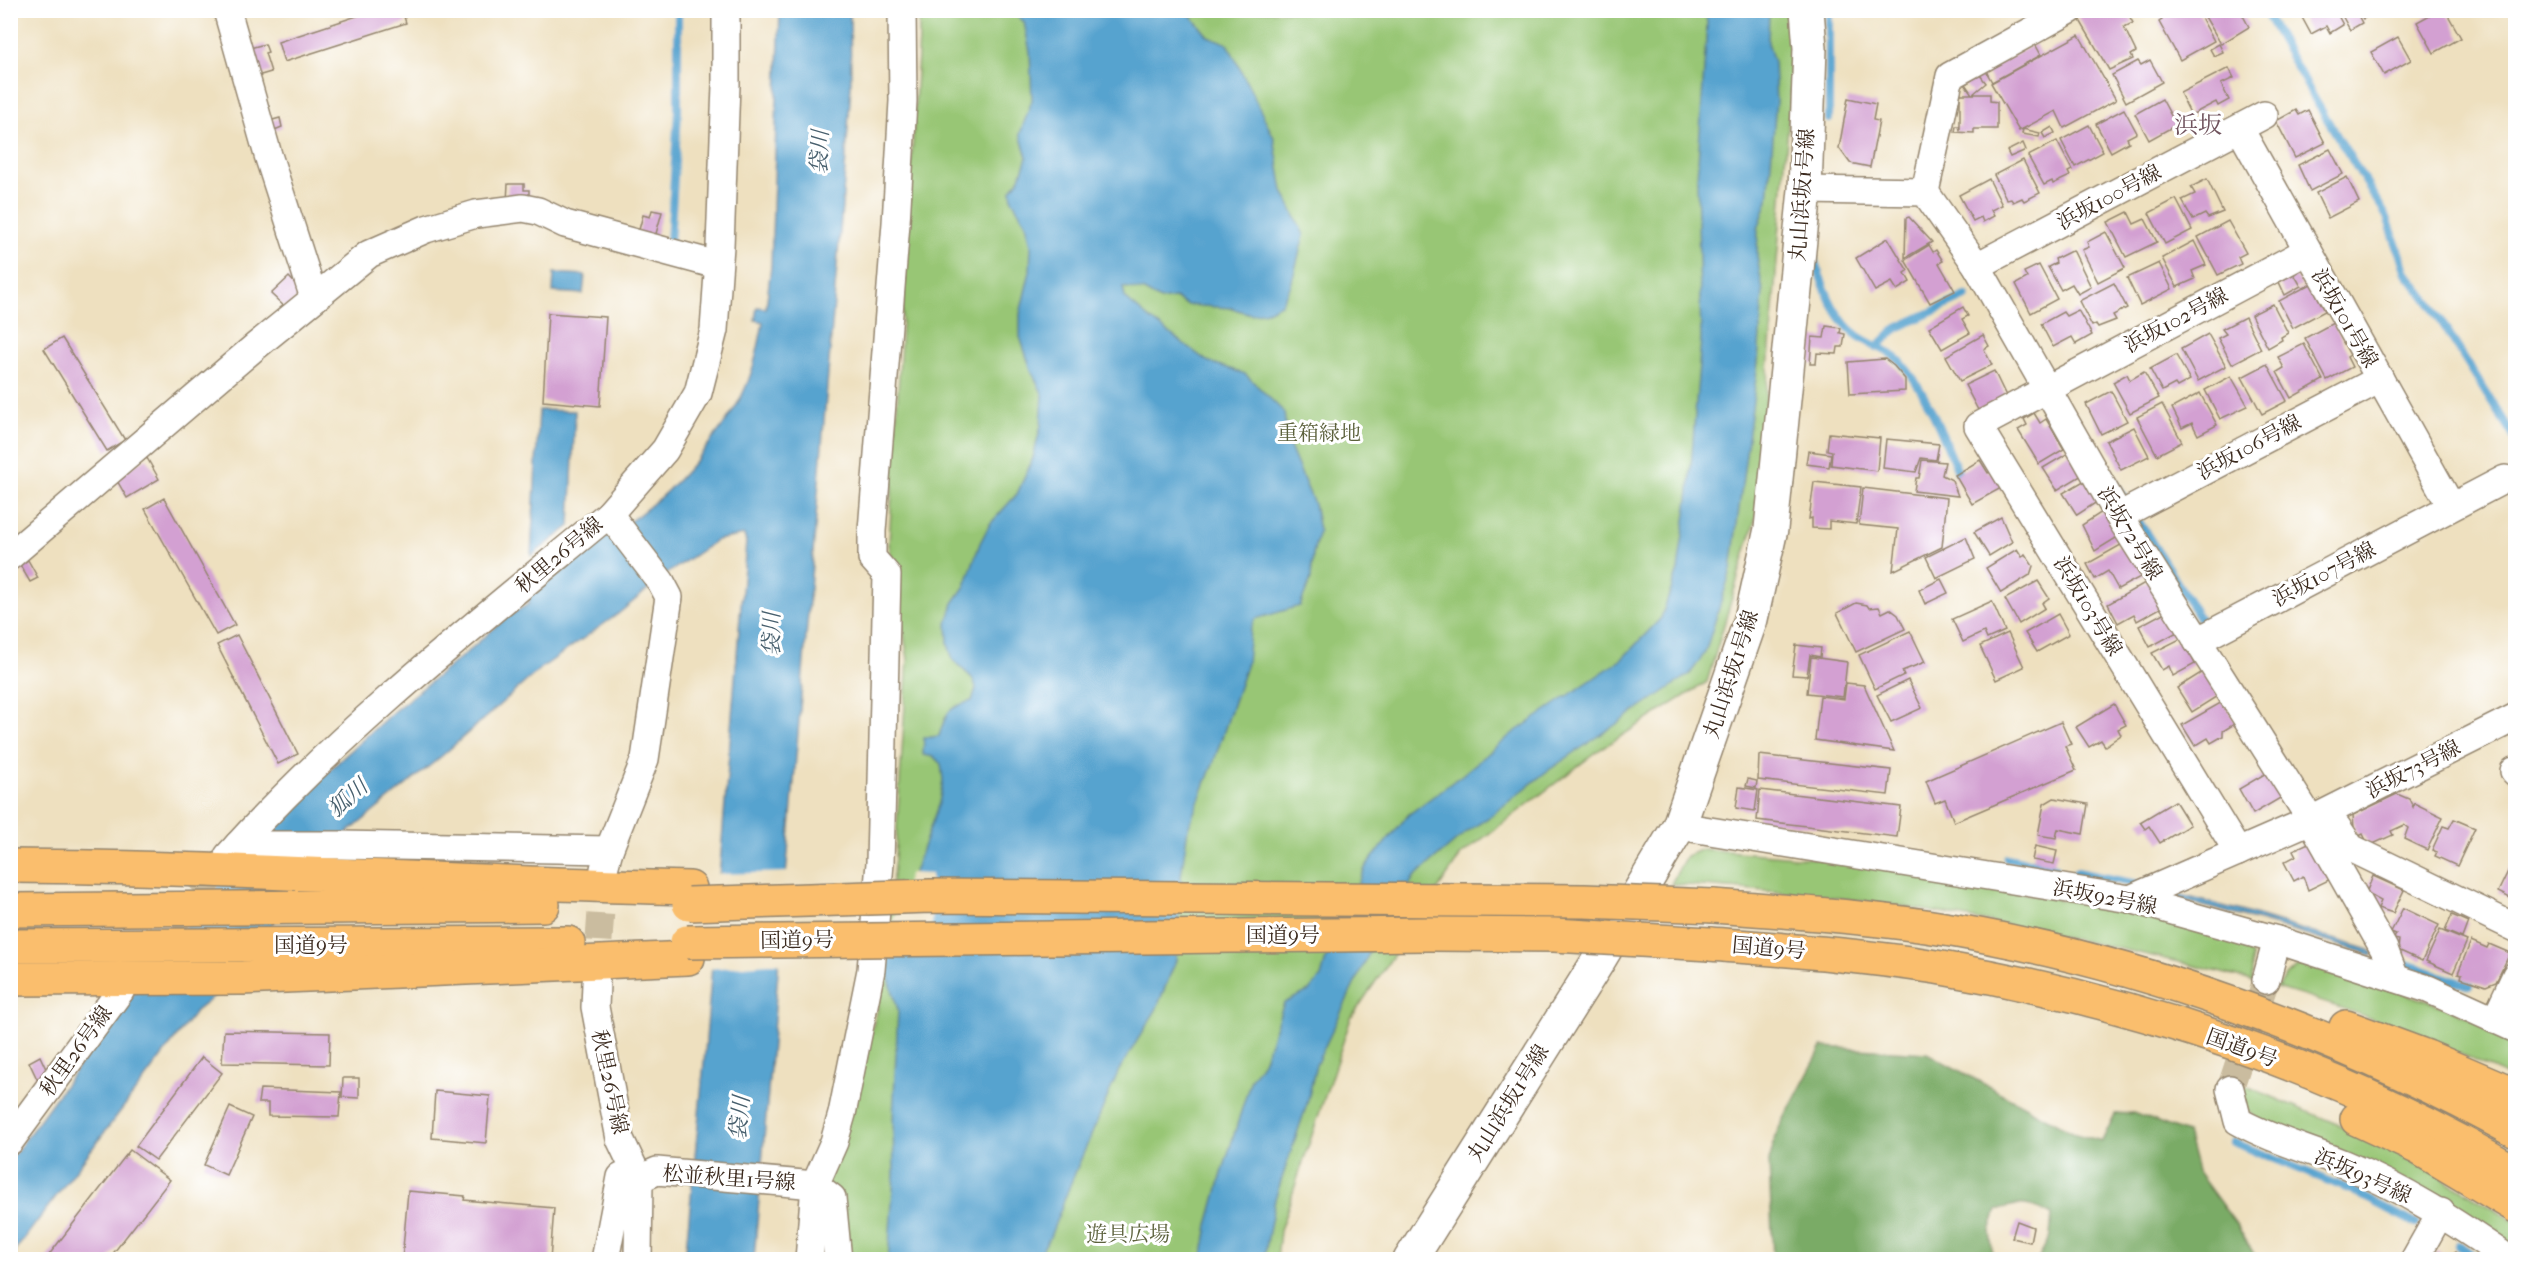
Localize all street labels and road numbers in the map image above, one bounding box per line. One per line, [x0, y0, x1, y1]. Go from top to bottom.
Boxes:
street label: 丸山浜坂1号線 [1785, 128, 1819, 262]
street label: 浜坂100号線 [2053, 160, 2165, 234]
street label: 浜坂101号線 [2307, 264, 2383, 372]
street label: 浜坂102号線 [2120, 283, 2232, 357]
street label: 浜坂106号線 [2193, 410, 2305, 484]
street label: 浜坂72号線 [2093, 482, 2167, 584]
street label: 秋里26号線 [511, 512, 607, 598]
street label: 浜坂107号線 [2268, 537, 2380, 611]
street label: 浜坂103号線 [2049, 552, 2127, 660]
street label: 丸山浜坂1号線 [1699, 607, 1763, 741]
street label: 浜坂73号線 [2362, 735, 2464, 803]
street label: 浜坂92号線 [2051, 875, 2159, 919]
street label: 国道9号 [1246, 923, 1320, 947]
street label: 国道9号 [760, 927, 834, 953]
street label: 国道9号 [274, 933, 348, 957]
street label: 国道9号 [1731, 933, 1807, 963]
street label: 秋里26号線 [35, 1001, 117, 1101]
street label: 国道9号 [2203, 1024, 2281, 1072]
street label: 秋里26号線 [587, 1028, 633, 1136]
street label: 丸山浜坂1号線 [1462, 1040, 1554, 1166]
street label: 浜坂93号線 [2311, 1144, 2415, 1208]
street label: 松並秋里1号線 [662, 1161, 796, 1195]

